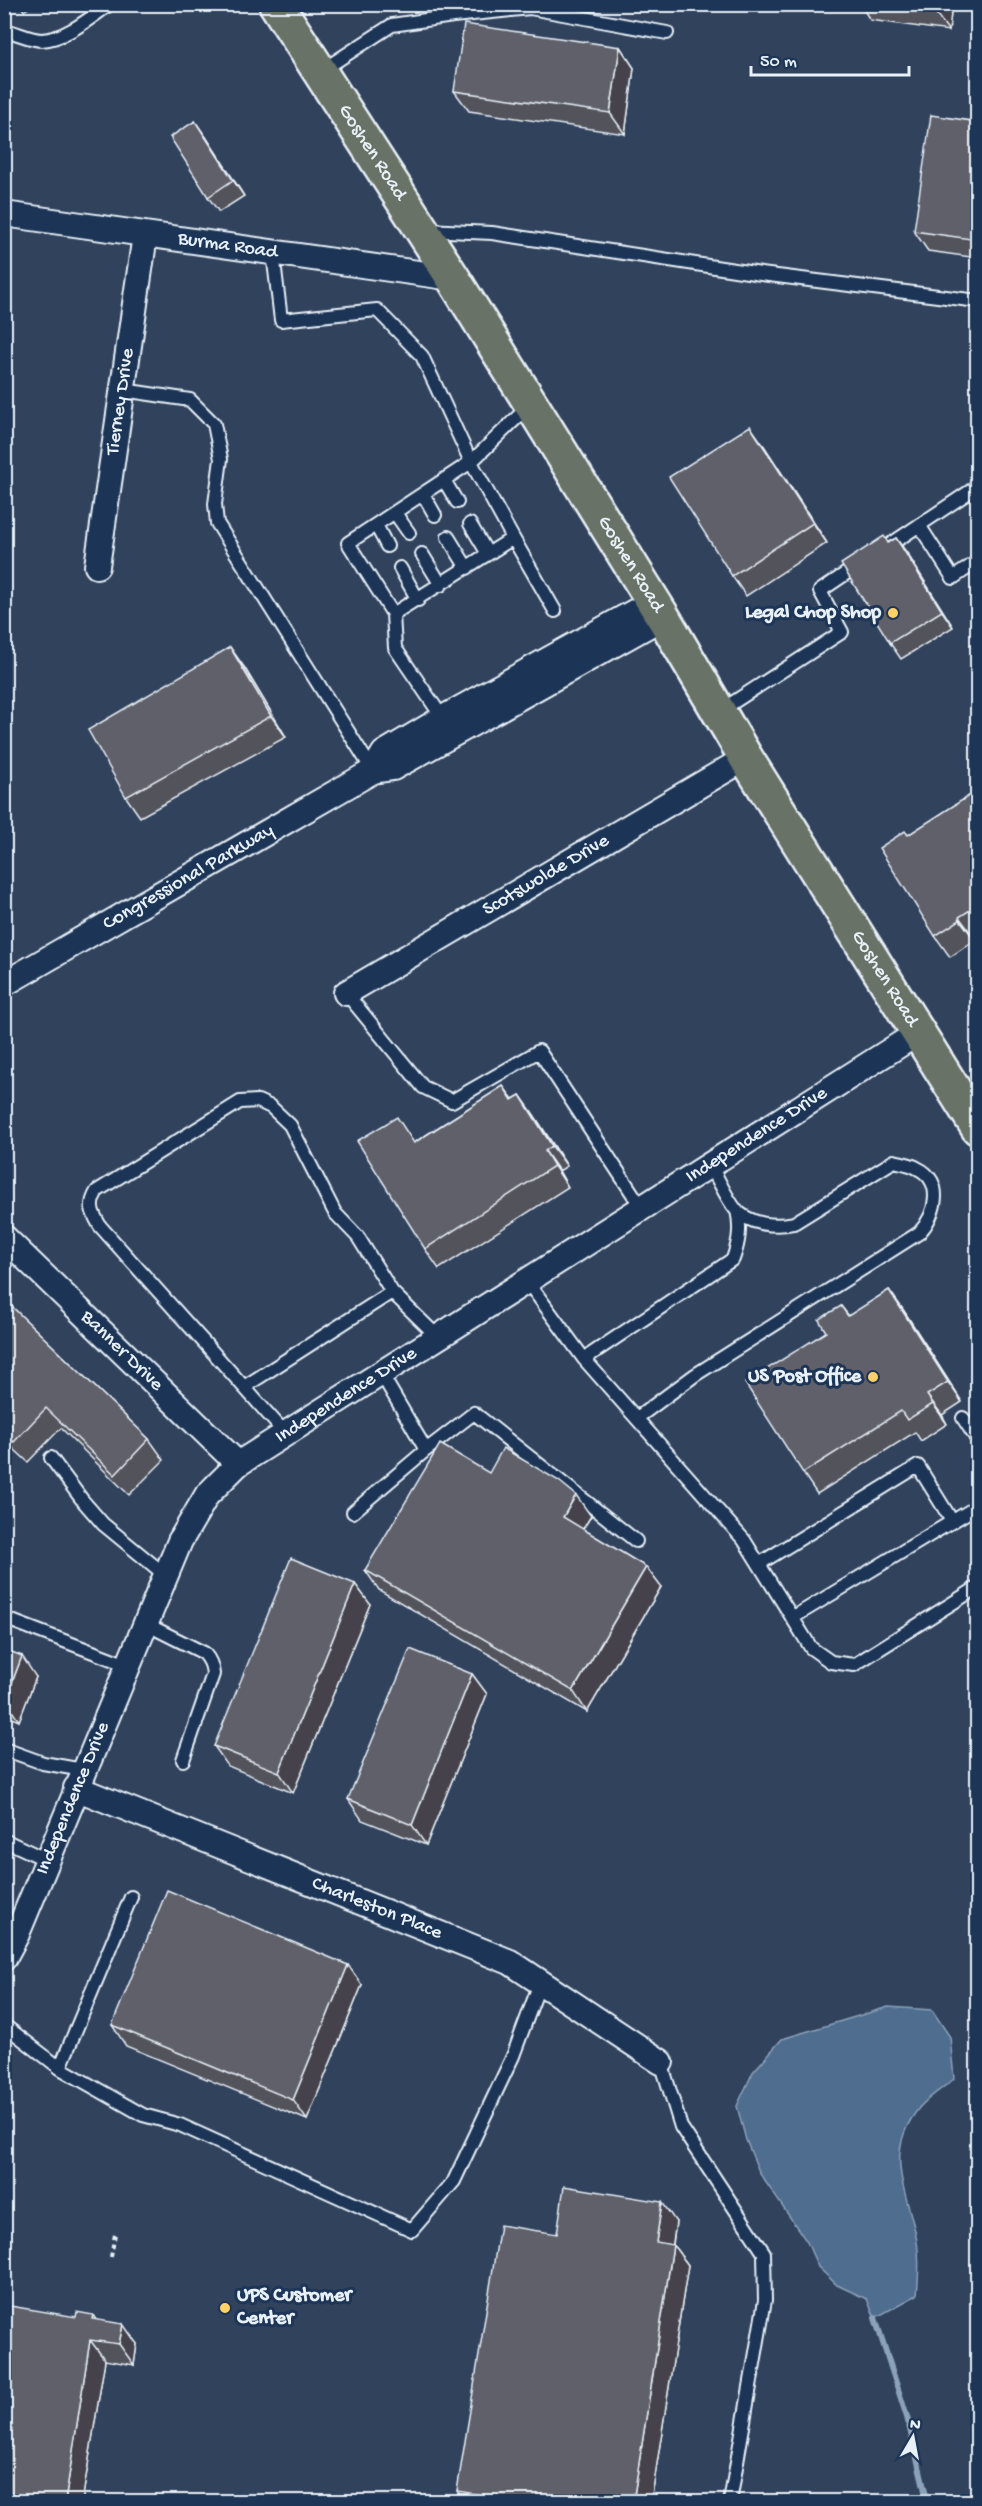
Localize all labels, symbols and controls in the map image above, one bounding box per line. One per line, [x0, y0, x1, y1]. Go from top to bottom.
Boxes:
scale bar [751, 39, 908, 77]
text: 50 m [760, 52, 797, 73]
street label: Goshen Road [333, 100, 413, 207]
street label: Burma Road [175, 227, 281, 265]
street label: Tierney Drive [102, 346, 140, 458]
street label: Goshen Road [592, 512, 670, 619]
place label: Legal Chop Shop [745, 602, 881, 625]
marker: Legal Chop Shop [886, 606, 900, 620]
street label: Congressional Parkway [99, 819, 278, 936]
street label: Scotswolde Drive [479, 829, 614, 922]
street label: Goshen Road [846, 926, 924, 1033]
street label: Independence Drive [682, 1082, 832, 1189]
street label: Banner Drive [75, 1305, 168, 1397]
street label: Independence Drive [271, 1342, 422, 1449]
place label: US Post Office [748, 1365, 862, 1389]
marker: US Post Office [866, 1370, 880, 1384]
street label: Independence Drive [31, 1718, 115, 1878]
street label: Charleston Place [308, 1872, 446, 1945]
place label: UPS Customer Center [236, 2285, 353, 2331]
marker: UPS Customer Center [218, 2301, 232, 2315]
north arrow [883, 2407, 943, 2467]
text: N [908, 2415, 922, 2436]

